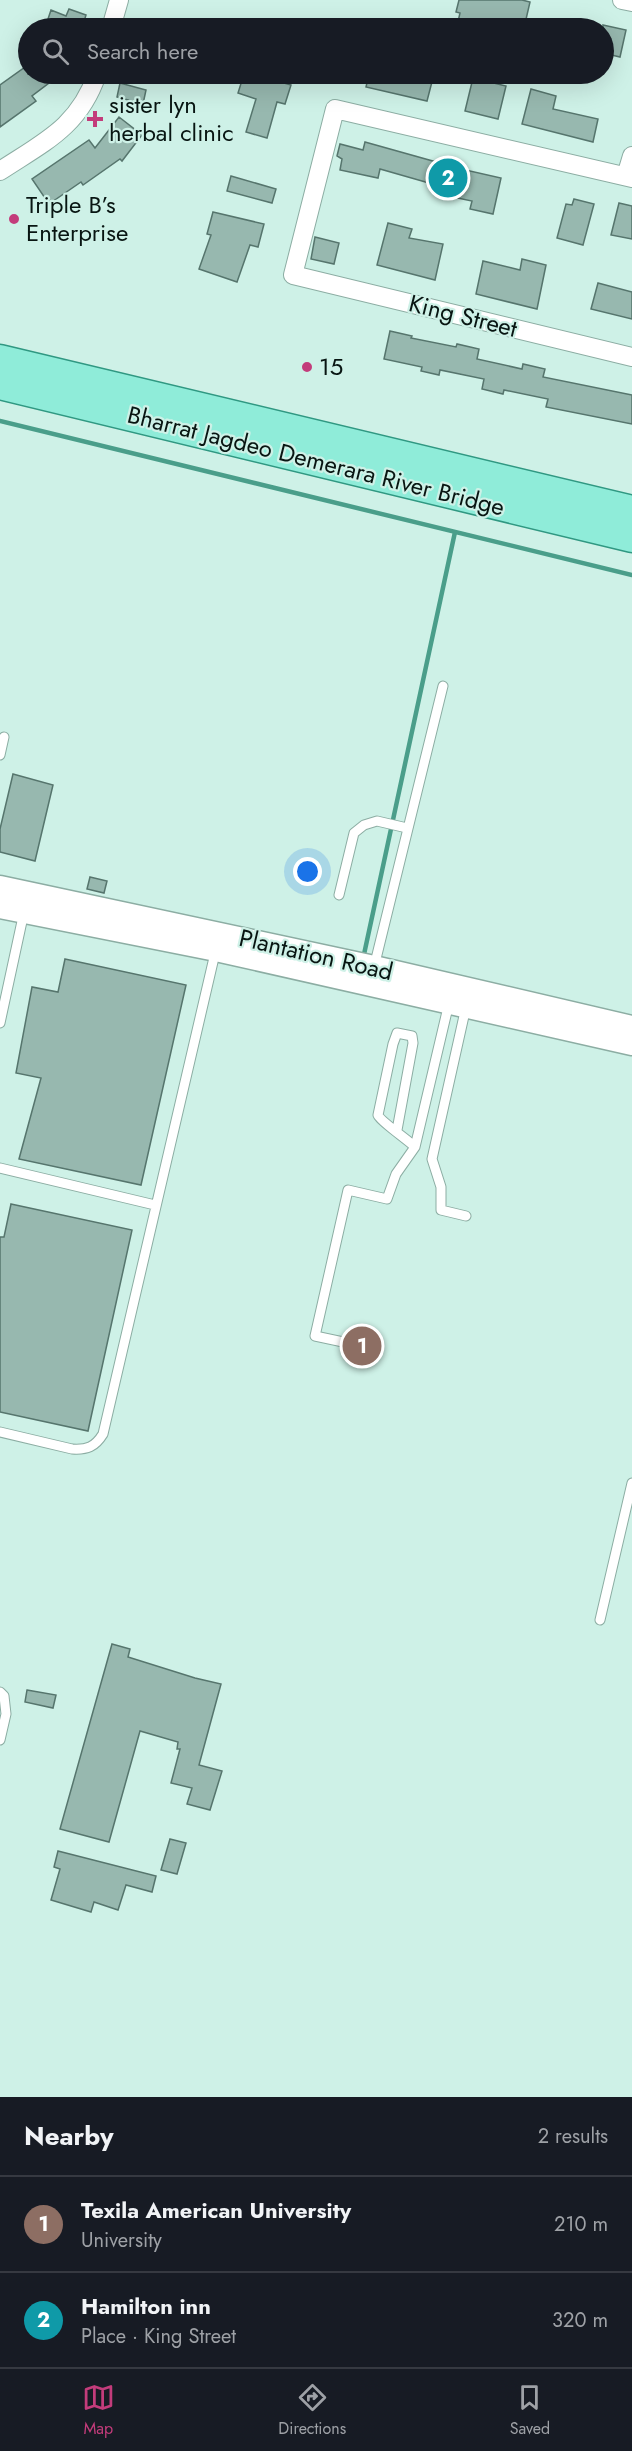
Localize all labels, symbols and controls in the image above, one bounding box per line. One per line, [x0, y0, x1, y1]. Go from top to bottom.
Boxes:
search box [18, 18, 614, 84]
icon: search [39, 35, 72, 68]
text: Search here [87, 35, 198, 67]
place label: sister lyn herbal clinic [109, 87, 234, 150]
marker: sister lyn herbal clinic [86, 110, 104, 128]
pin: 2 [428, 156, 468, 201]
place label: Triple B’s Enterprise [26, 187, 128, 250]
marker: Triple B’s Enterprise [7, 212, 21, 226]
street label: King Street [405, 285, 521, 346]
place label: 15 [319, 349, 343, 384]
marker: 15 [300, 360, 314, 374]
street label: Bharrat Jagdeo Demerara River Bridge [124, 397, 508, 524]
your location [293, 857, 322, 886]
street label: Plantation Road [236, 920, 396, 989]
pin: 1 [342, 1324, 382, 1368]
text: Nearby [24, 2117, 113, 2155]
text: 2 results [538, 2122, 608, 2151]
text: Texila American University [81, 2194, 351, 2226]
text: 1 [38, 2210, 49, 2239]
text: 210 m [554, 2210, 608, 2239]
text: University [81, 2226, 162, 2255]
text: Hamilton inn [81, 2290, 211, 2322]
text: 2 [37, 2306, 50, 2335]
text: 320 m [552, 2306, 608, 2335]
text: Place · King Street [81, 2322, 236, 2351]
tab: Map [82, 2381, 115, 2440]
tab: Directions [278, 2381, 346, 2440]
tab: Saved [510, 2381, 550, 2440]

